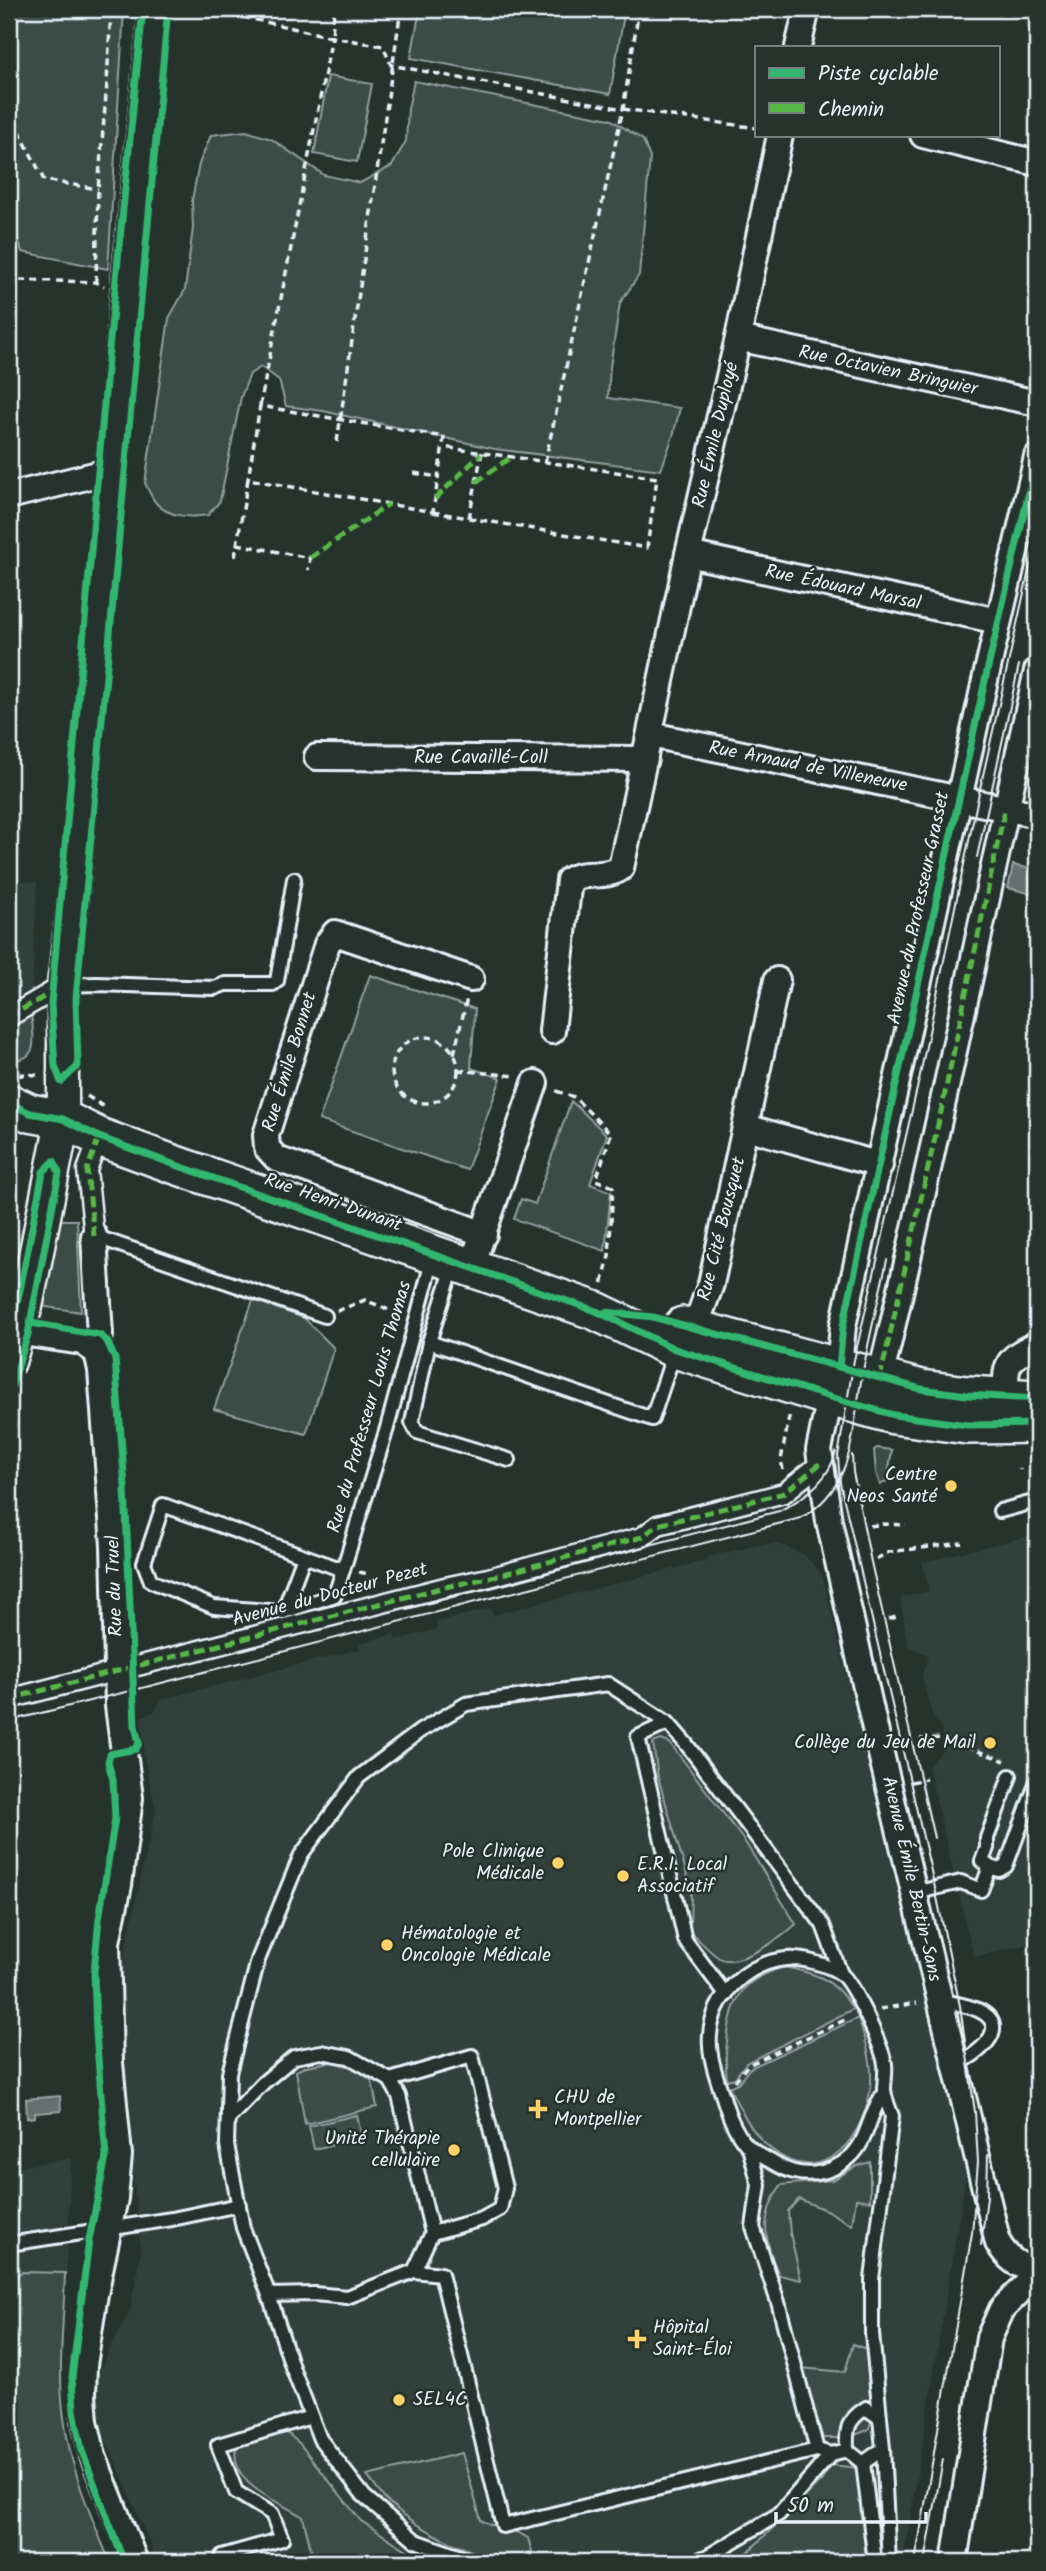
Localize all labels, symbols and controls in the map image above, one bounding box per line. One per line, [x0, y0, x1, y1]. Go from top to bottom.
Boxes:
legend [755, 46, 1000, 136]
text: Piste cyclable [818, 58, 939, 91]
text: Chemin [818, 94, 884, 127]
street label: Rue Octavien Bringuier [796, 337, 982, 405]
street label: Rue Émile Duployé [685, 358, 748, 511]
street label: Rue Édouard Marsal [762, 557, 924, 619]
street label: Rue Arnaud de Villeneuve [706, 733, 910, 801]
street label: Rue Cavaillé-Coll [414, 743, 548, 773]
street label: Avenue du Professeur Grasset [880, 788, 958, 1027]
street label: Rue Émile Bonnet [254, 988, 326, 1136]
street label: Rue Cité Bousquet [690, 1153, 755, 1304]
street label: Rue Henri Dunant [260, 1165, 407, 1241]
street label: Rue du Professeur Louis Thomas [320, 1278, 420, 1536]
place label: Centre Neos Santé [846, 1460, 938, 1512]
marker: Centre Neos Santé [943, 1478, 959, 1494]
street label: Rue du Truel [98, 1534, 132, 1637]
street label: Avenue du Docteur Pezet [229, 1554, 432, 1636]
place label: Collège du Jeu de Mail [794, 1728, 976, 1758]
marker: Collège du Jeu de Mail [982, 1735, 998, 1751]
street label: Avenue Émile Bertin-Sans [873, 1773, 949, 1985]
place label: Pole Clinique Médicale [442, 1837, 544, 1889]
place label: E.R.I. Local Associatif [637, 1850, 728, 1902]
marker: Pole Clinique Médicale [550, 1855, 566, 1871]
marker: E.R.I. Local Associatif [615, 1868, 631, 1884]
place label: Hématologie et Oncologie Médicale [401, 1919, 551, 1971]
marker: Hématologie et Oncologie Médicale [379, 1937, 395, 1953]
place label: CHU de Montpellier [554, 2083, 643, 2135]
marker: CHU de Montpellier [528, 2099, 548, 2119]
place label: Unité Thérapie cellulaire [325, 2124, 440, 2176]
marker: Unité Thérapie cellulaire [446, 2142, 462, 2158]
place label: Hôpital Saint-Éloi [653, 2313, 733, 2365]
marker: Hôpital Saint-Éloi [627, 2329, 647, 2349]
place label: SEL4C [413, 2385, 466, 2415]
marker: SEL4C [391, 2392, 407, 2408]
scale bar [776, 2480, 927, 2524]
text: 50 m [787, 2490, 834, 2523]

